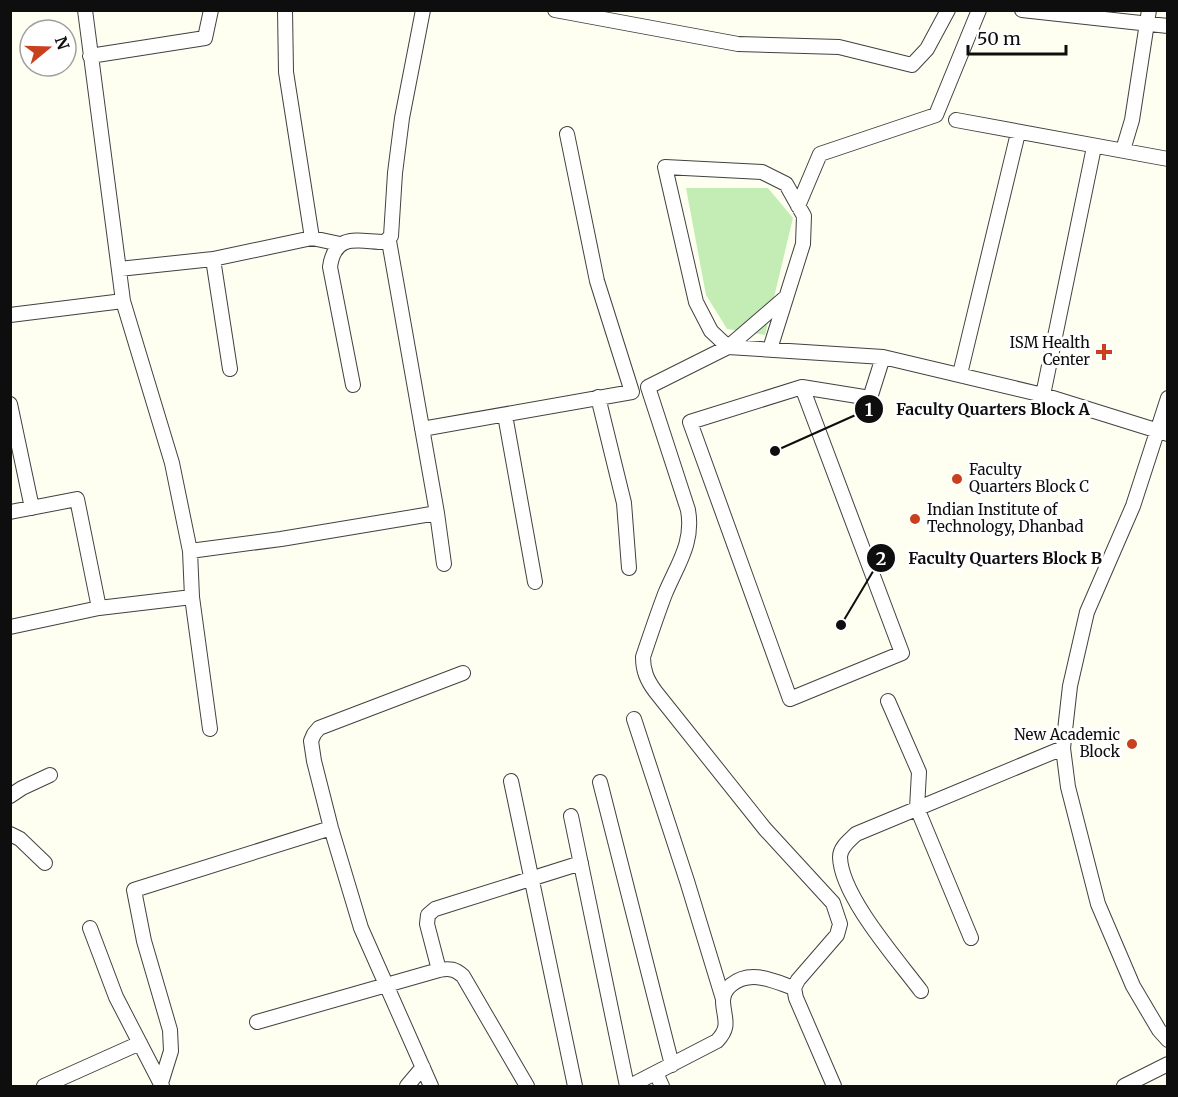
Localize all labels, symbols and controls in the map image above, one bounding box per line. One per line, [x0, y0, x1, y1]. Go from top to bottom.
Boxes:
north arrow [18, 18, 78, 78]
scale bar [968, 18, 1066, 56]
text: 50 m [977, 27, 1021, 50]
text: N [51, 34, 74, 53]
place label: ISM Health Center [1010, 333, 1090, 369]
marker: ISM Health Center [1095, 343, 1113, 361]
callout: Faculty Quarters Block A [854, 392, 1101, 426]
text: 1 [865, 398, 873, 421]
text: Faculty Quarters Block A [896, 399, 1091, 419]
place label: Faculty Quarters Block C [969, 460, 1089, 496]
marker: Faculty Quarters Block C [950, 472, 964, 486]
place label: Indian Institute of Technology, Dhanbad [927, 500, 1083, 536]
marker: Indian Institute of Technology, Dhanbad [908, 512, 922, 526]
callout: Faculty Quarters Block B [866, 541, 1114, 575]
text: 2 [876, 547, 886, 570]
text: Faculty Quarters Block B [908, 548, 1102, 568]
place label: New Academic Block [1014, 725, 1120, 761]
marker: New Academic Block [1125, 737, 1139, 751]

